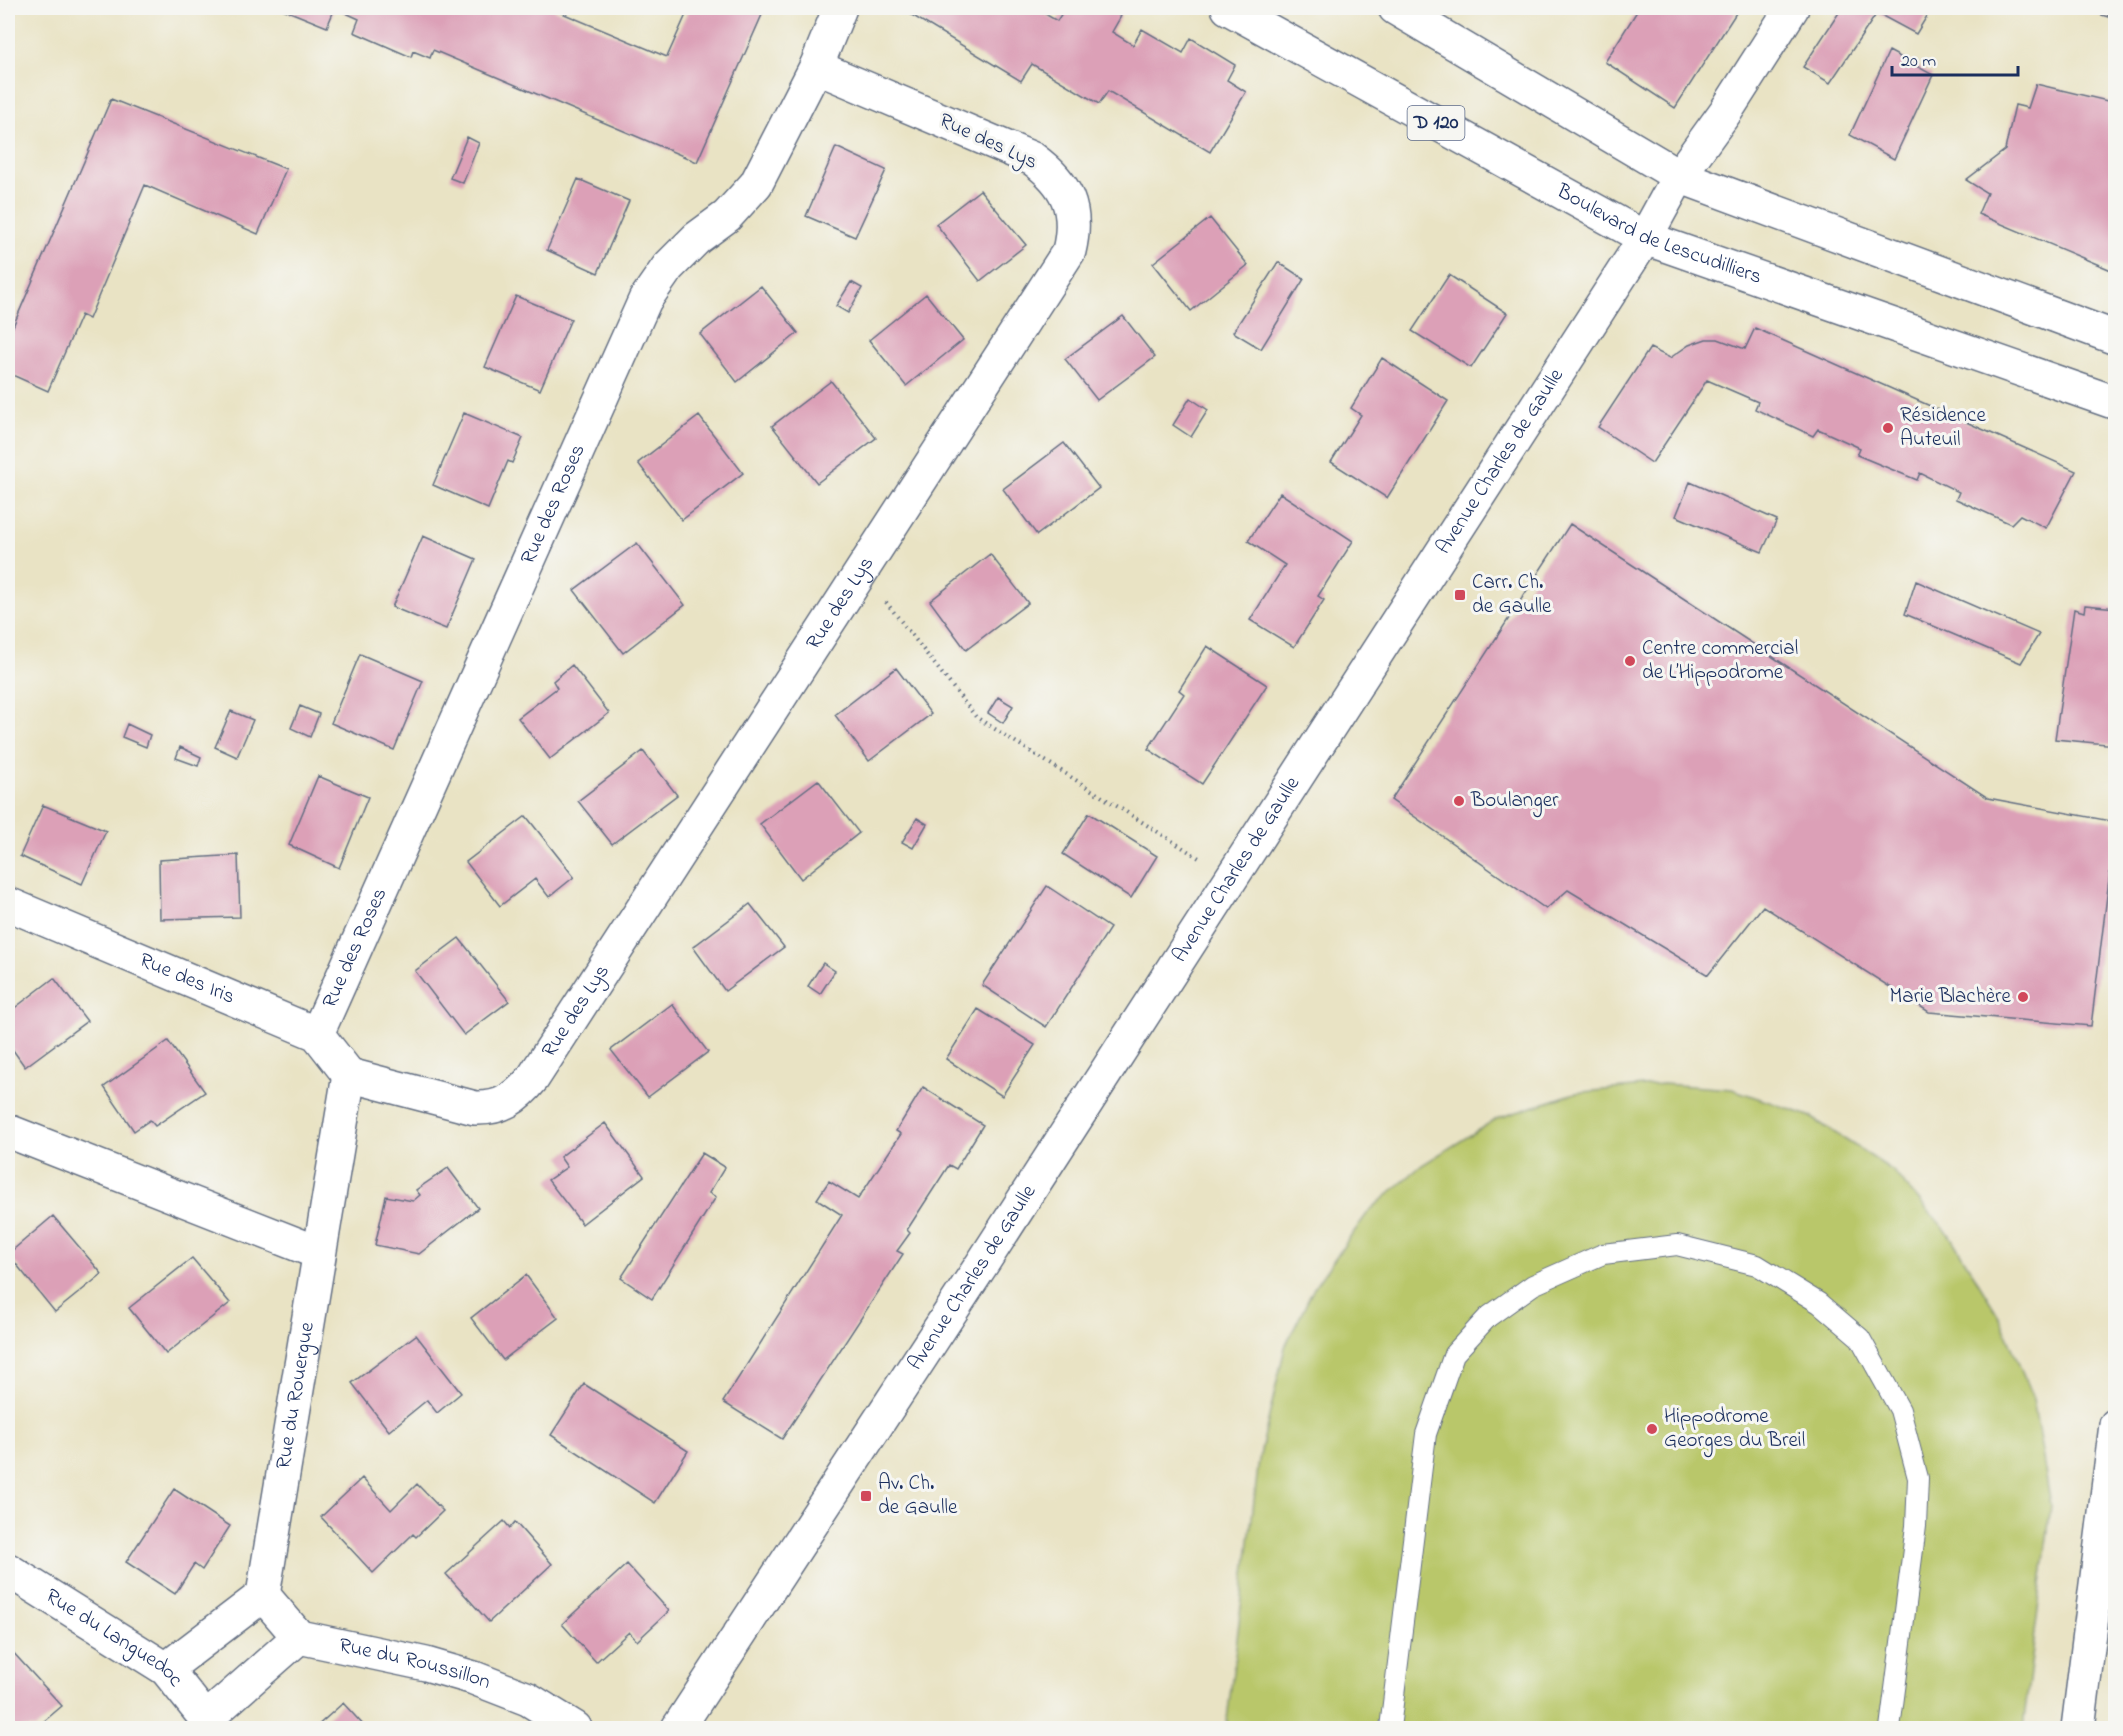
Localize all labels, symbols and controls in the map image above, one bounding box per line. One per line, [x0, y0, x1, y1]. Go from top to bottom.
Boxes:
scale bar [1892, 39, 2018, 77]
text: 20 m [1901, 49, 1936, 75]
street label: Rue des Lys [933, 106, 1042, 180]
road number: D 120 [1408, 106, 1464, 140]
street label: Boulevard de Lescudilliers [1550, 177, 1766, 293]
street label: Avenue Charles de Gaulle [1429, 362, 1572, 560]
place label: Résidence Auteuil [1900, 401, 1986, 455]
marker: Résidence Auteuil [1881, 421, 1895, 435]
street label: Rue des Roses [514, 440, 594, 569]
street label: Rue des Lys [799, 551, 882, 656]
place label: Carr. Ch. de Gaulle [1472, 568, 1552, 622]
marker: Carr. Ch. de Gaulle [1453, 588, 1467, 602]
place label: Centre commercial de L’Hippodrome [1642, 634, 1798, 688]
marker: Centre commercial de L’Hippodrome [1623, 654, 1637, 668]
street label: Avenue Charles de Gaulle [1166, 771, 1308, 969]
place label: Boulanger [1470, 786, 1559, 818]
marker: Boulanger [1452, 794, 1466, 808]
street label: Rue des Roses [315, 883, 395, 1013]
street label: Rue des Iris [134, 946, 239, 1013]
street label: Rue des Lys [535, 959, 618, 1064]
place label: Marie Blachère [1890, 982, 2012, 1012]
marker: Marie Blachère [2016, 990, 2030, 1004]
street label: Avenue Charles de Gaulle [901, 1179, 1044, 1376]
street label: Rue du Rouergue [269, 1319, 323, 1471]
place label: Hippodrome Georges du Breil [1664, 1402, 1805, 1458]
marker: Hippodrome Georges du Breil [1645, 1422, 1659, 1436]
place label: Av. Ch. de Gaulle [878, 1469, 958, 1523]
marker: Av. Ch. de Gaulle [859, 1489, 873, 1503]
street label: Rue du Languedoc [39, 1582, 190, 1694]
street label: Rue du Roussillon [336, 1631, 495, 1698]

